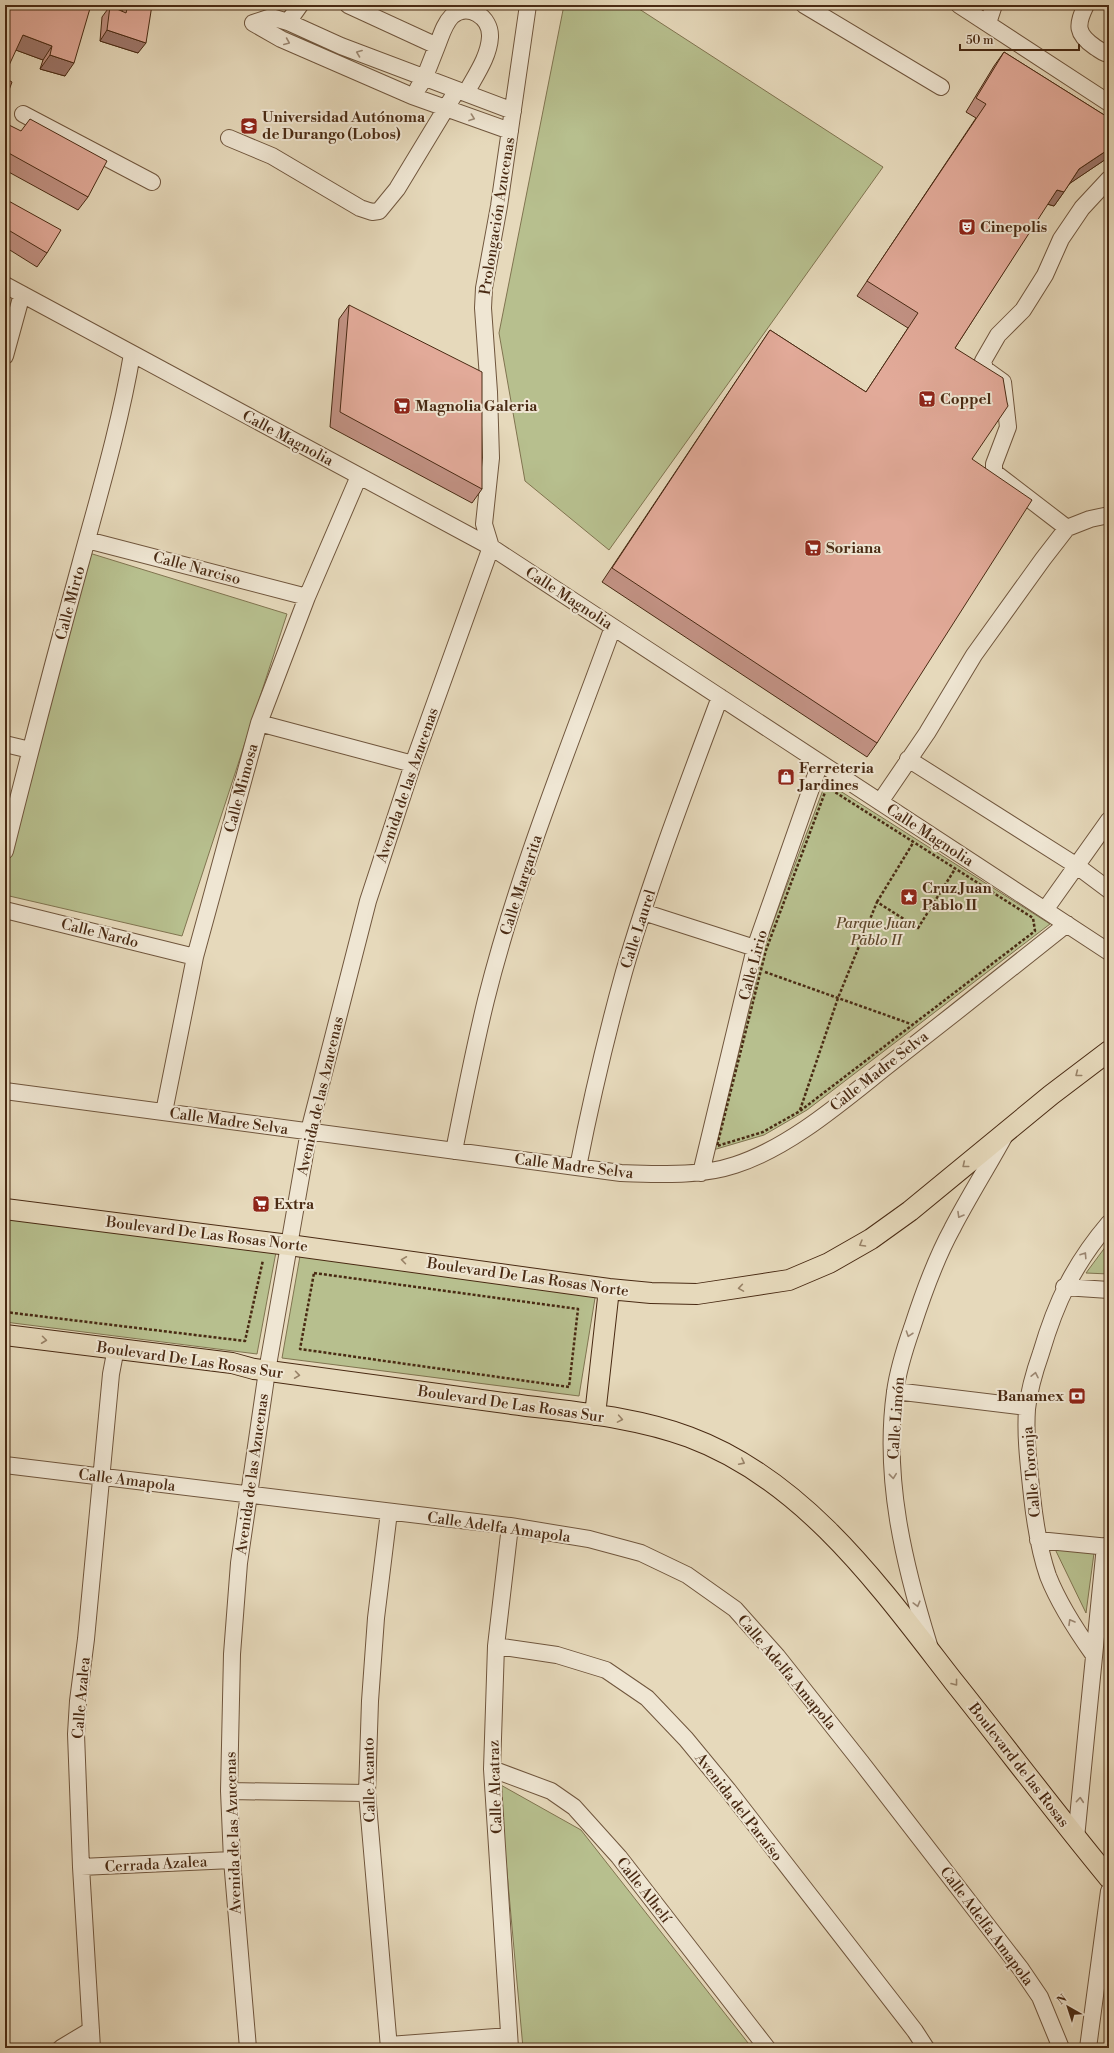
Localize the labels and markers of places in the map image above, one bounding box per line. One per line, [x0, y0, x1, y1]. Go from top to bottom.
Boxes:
place label: Universidad Autónoma de Durango (Lobos) [262, 108, 426, 144]
school or university icon: Universidad Autónoma de Durango (Lobos) [239, 116, 259, 136]
theatre icon: Cinepolis [957, 217, 977, 237]
place label: Cinepolis [980, 218, 1047, 237]
supermarket icon: Coppel [917, 389, 937, 409]
place label: Coppel [940, 390, 992, 409]
supermarket icon: Magnolia Galeria [392, 396, 412, 416]
place label: Magnolia Galeria [415, 397, 538, 416]
supermarket icon: Soriana [803, 538, 823, 558]
place label: Soriana [826, 539, 882, 558]
place label: Ferreteria Jardines [797, 759, 875, 795]
shop icon: Ferreteria Jardines [776, 767, 796, 787]
place label: Cruz Juan Pablo II [922, 879, 992, 915]
place icon: Cruz Juan Pablo II [899, 887, 919, 907]
supermarket icon: Extra [251, 1194, 271, 1214]
place label: Extra [274, 1195, 315, 1214]
bank icon: Banamex [1067, 1386, 1087, 1406]
place label: Banamex [997, 1387, 1064, 1406]

